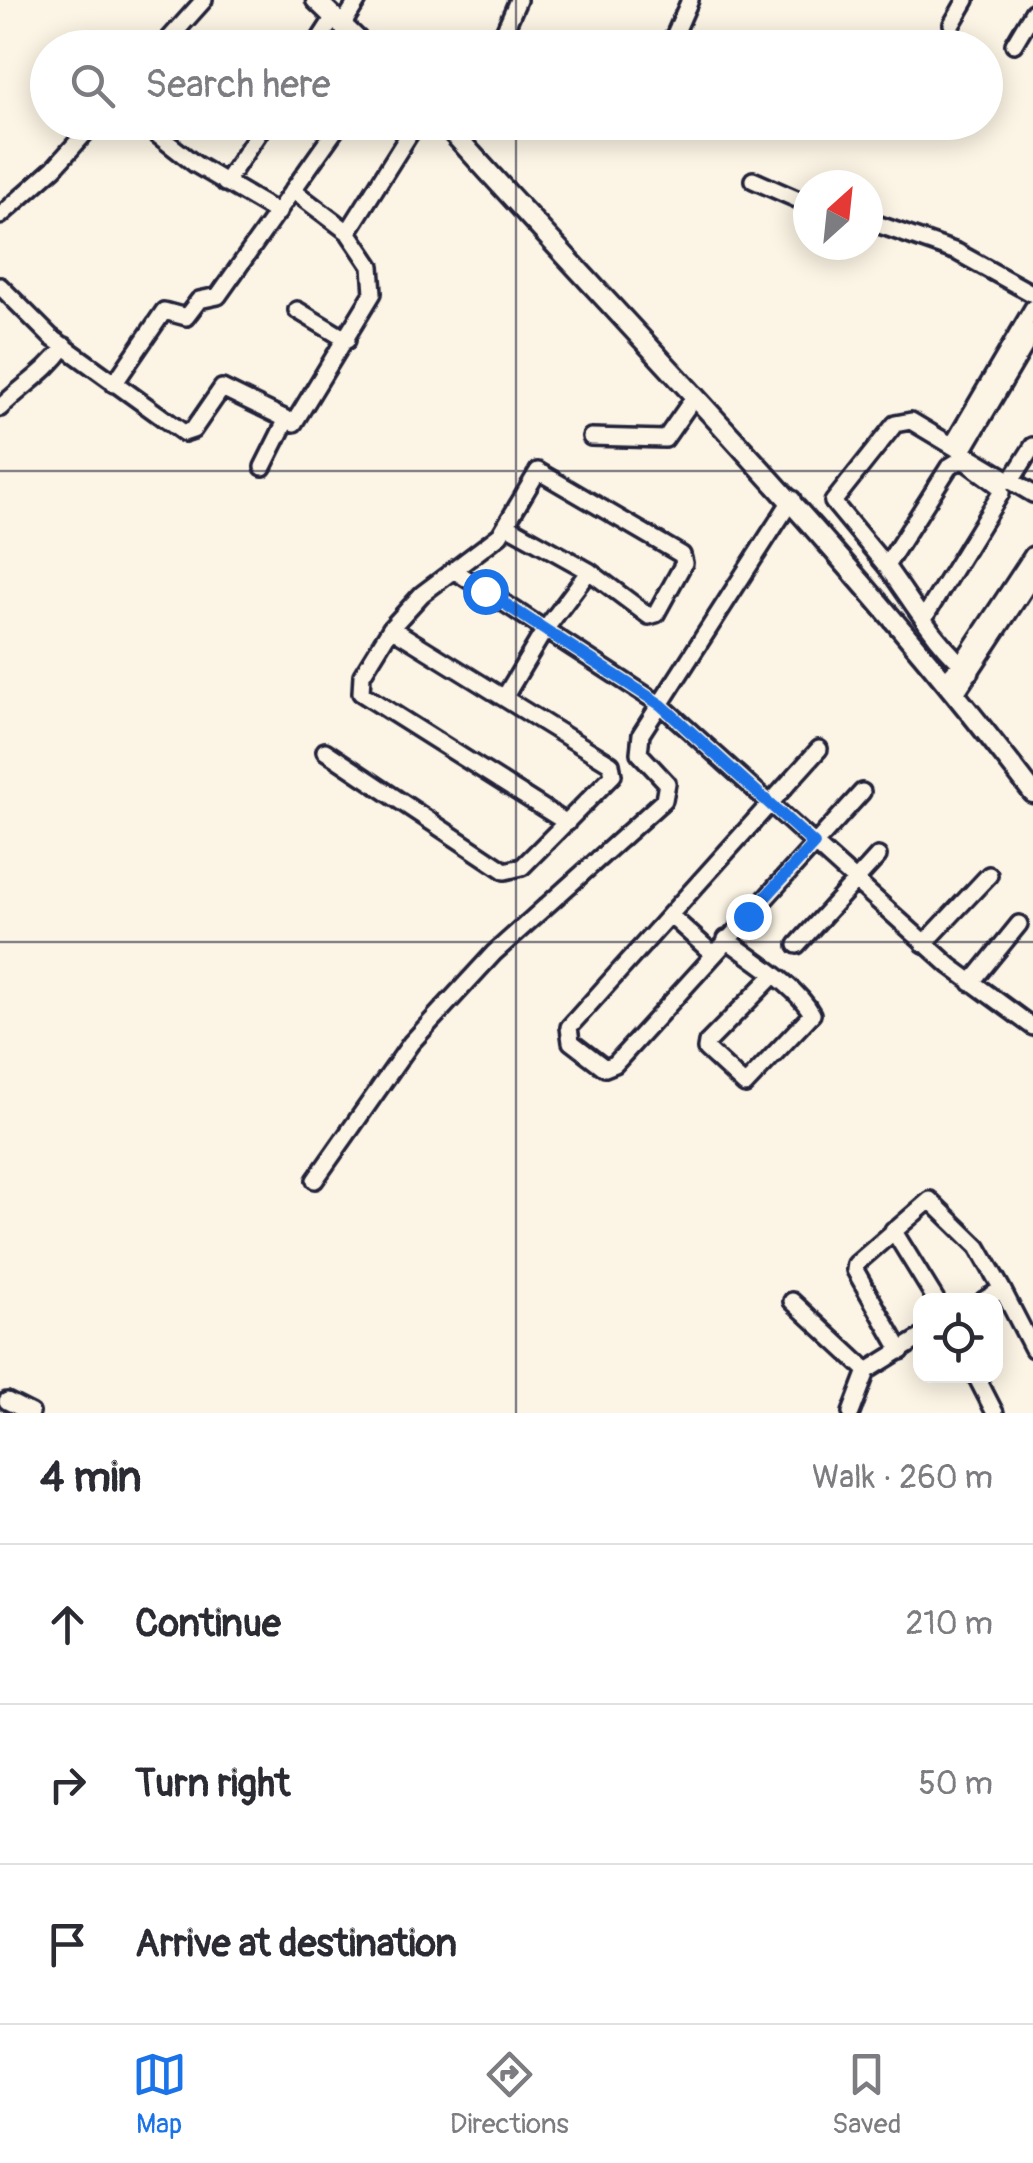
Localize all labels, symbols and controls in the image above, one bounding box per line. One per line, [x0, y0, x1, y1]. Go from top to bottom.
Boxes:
search box [30, 30, 1003, 140]
icon: search [65, 58, 120, 113]
text: Search here [145, 61, 331, 109]
north arrow [793, 170, 883, 260]
route start [463, 569, 509, 615]
route end [726, 894, 772, 940]
map controls [913, 1293, 1003, 1383]
button: locate [913, 1293, 1003, 1383]
text: 4 min [40, 1452, 142, 1504]
text: Walk · 260 m [812, 1458, 993, 1498]
icon: ahead [40, 1597, 95, 1652]
text: Continue [135, 1600, 281, 1648]
text: 210 m [905, 1604, 993, 1644]
icon: right [40, 1757, 95, 1812]
text: Turn right [135, 1760, 290, 1808]
text: 50 m [918, 1764, 993, 1804]
icon: arrive [40, 1917, 95, 1972]
text: Arrive at destination [135, 1920, 457, 1968]
tab: Map [132, 2047, 187, 2142]
tab: Directions [450, 2047, 569, 2142]
tab: Saved [832, 2047, 901, 2142]

